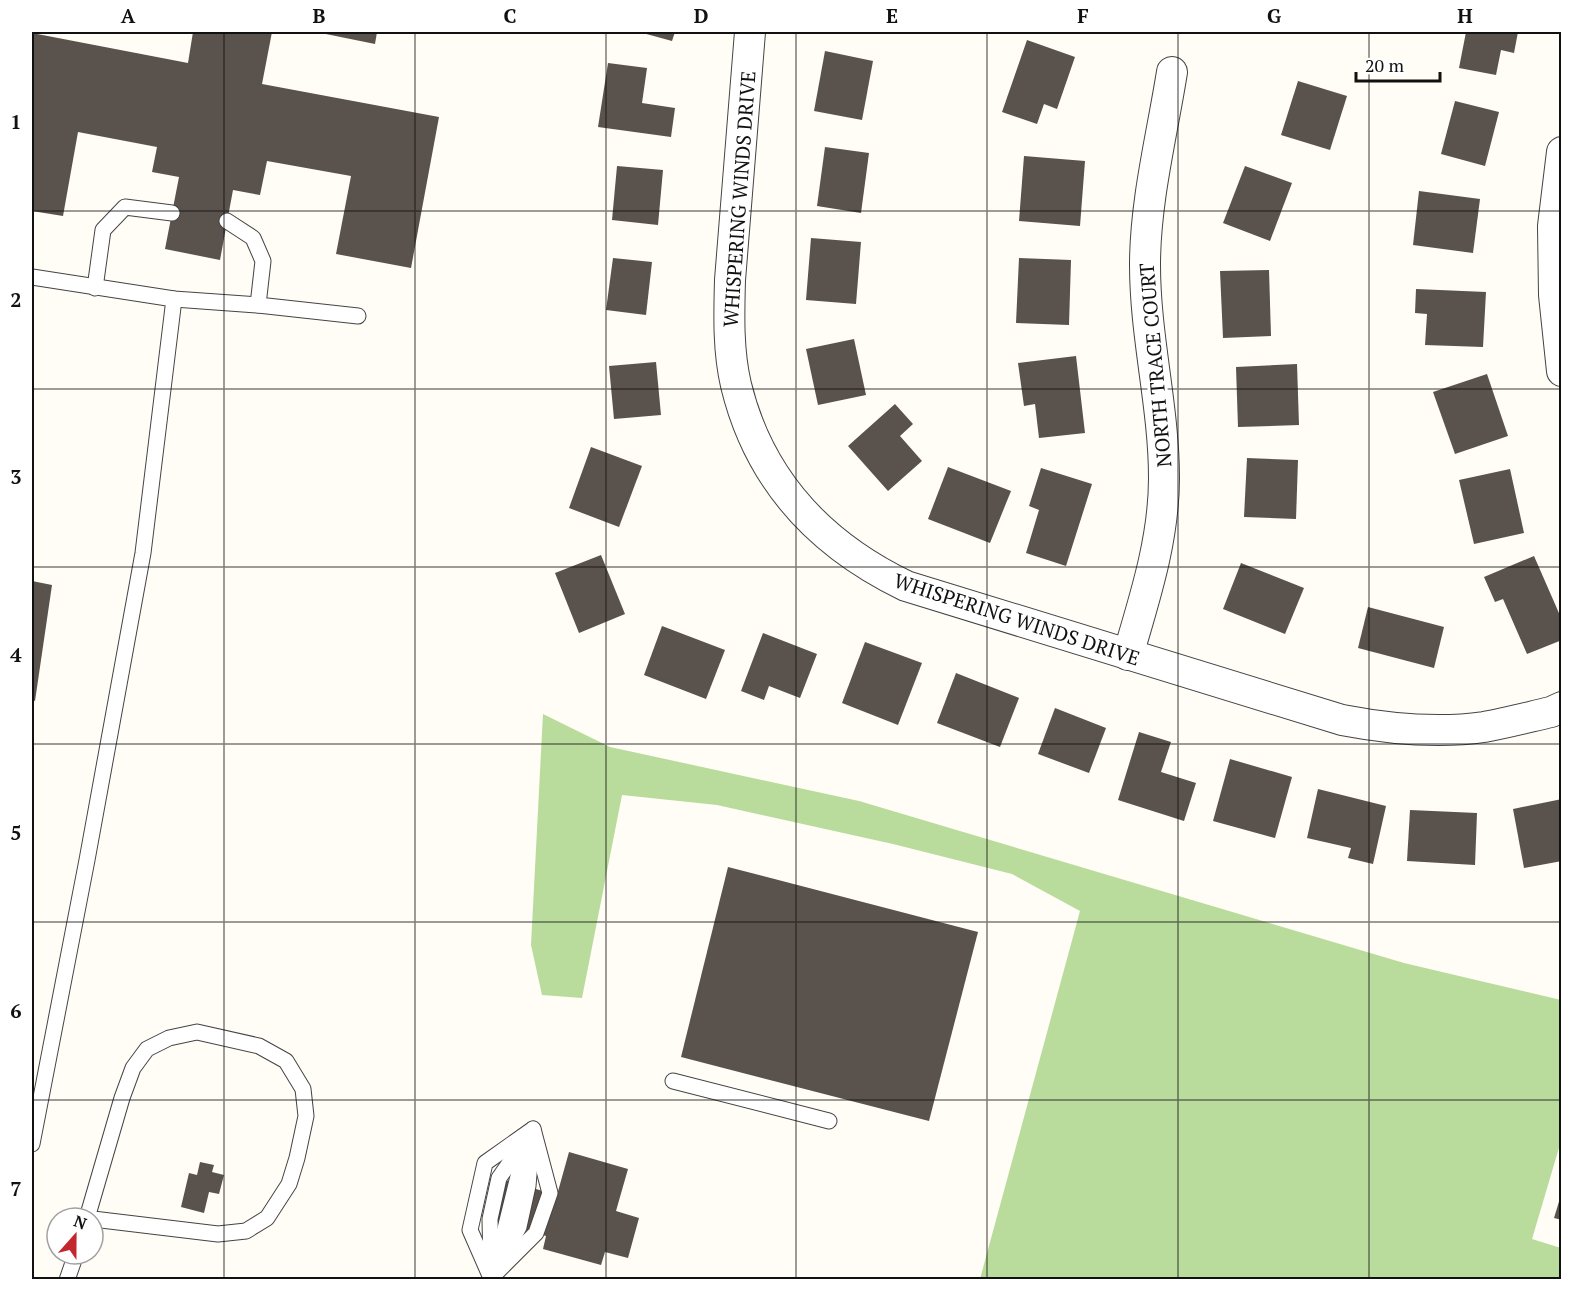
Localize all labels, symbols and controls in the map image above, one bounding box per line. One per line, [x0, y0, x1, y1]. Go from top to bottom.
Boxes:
text: A [121, 2, 136, 29]
text: B [313, 2, 326, 29]
text: C [503, 2, 517, 29]
text: D [694, 2, 708, 29]
text: E [886, 2, 898, 29]
text: F [1077, 2, 1089, 29]
text: G [1267, 2, 1281, 29]
text: H [1457, 2, 1473, 29]
scale bar [1356, 45, 1440, 83]
text: 20 m [1365, 53, 1405, 77]
street label: WHISPERING WINDS DRIVE [717, 70, 761, 328]
text: 1 [10, 108, 22, 135]
street label: NORTH TRACE COURT [1133, 262, 1177, 468]
text: 2 [10, 286, 22, 313]
text: 3 [10, 463, 22, 490]
street label: WHISPERING WINDS DRIVE [891, 566, 1143, 672]
text: 4 [10, 641, 22, 668]
text: 5 [10, 819, 22, 846]
text: 6 [10, 997, 22, 1024]
text: 7 [10, 1175, 22, 1202]
north arrow [45, 1206, 105, 1266]
text: N [71, 1210, 90, 1234]

